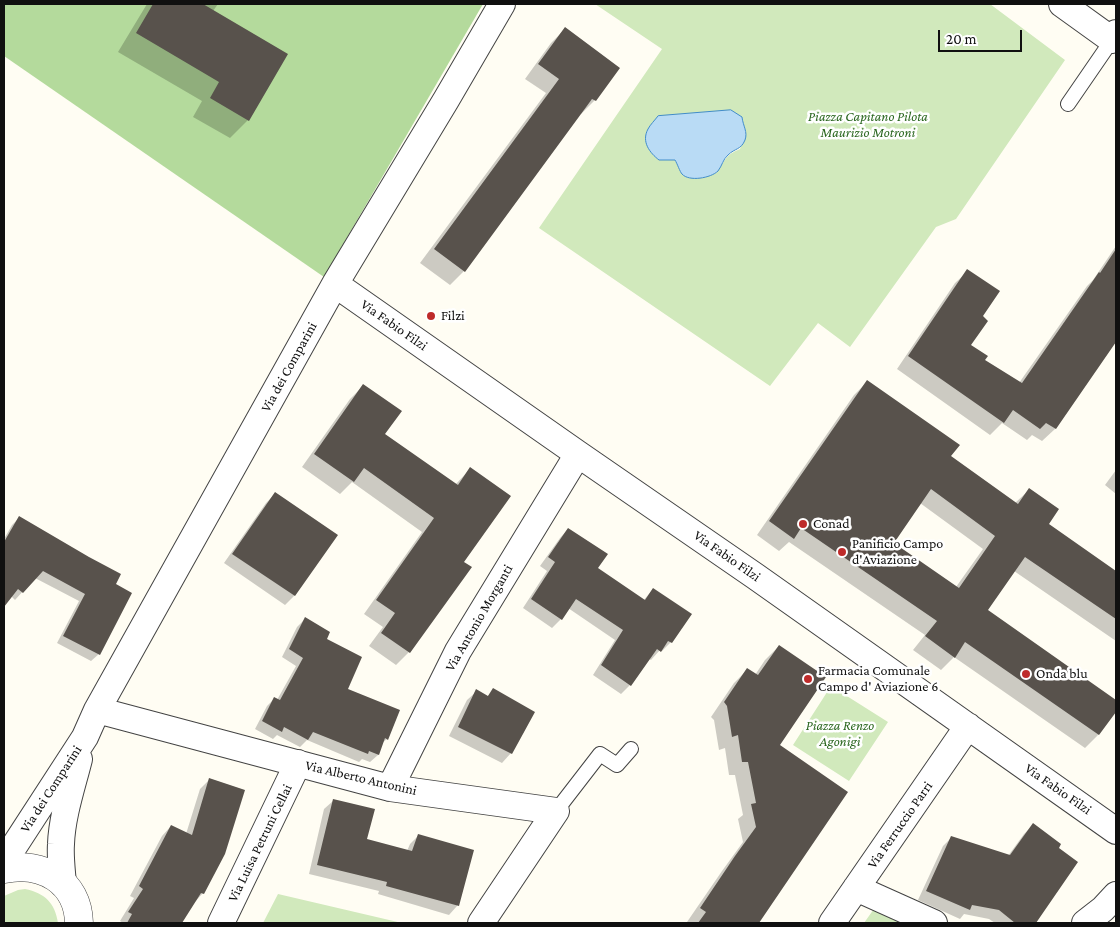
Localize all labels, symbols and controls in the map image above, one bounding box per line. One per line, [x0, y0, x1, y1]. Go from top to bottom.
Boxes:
scale bar [940, 20, 1024, 52]
text: 20 m [946, 31, 977, 47]
park label: Piazza Capitano Pilota Maurizio Motroni [808, 109, 928, 142]
street label: Via Fabio Filzi [357, 296, 431, 354]
place label: Filzi [441, 308, 465, 324]
marker: Filzi [425, 310, 437, 322]
street label: Via dei Comparini [257, 319, 321, 415]
place label: Conad [813, 516, 850, 532]
marker: Conad [797, 518, 809, 530]
street label: Via Fabio Filzi [690, 527, 764, 585]
place label: Panificio Campo d'Aviazione [852, 536, 943, 568]
marker: Panificio Campo d'Aviazione [836, 546, 848, 558]
street label: Via Antonio Morganti [442, 562, 516, 674]
place label: Farmacia Comunale Campo d' Aviazione 6 [818, 663, 938, 696]
place label: Onda blu [1036, 666, 1088, 682]
marker: Onda blu [1020, 668, 1032, 680]
marker: Farmacia Comunale Campo d' Aviazione 6 [802, 673, 814, 685]
park label: Piazza Renzo Agonigi [806, 718, 874, 750]
street label: Via dei Comparini [17, 742, 85, 836]
street label: Via Alberto Antonini [304, 757, 418, 799]
street label: Via Fabio Filzi [1021, 760, 1095, 818]
street label: Via Ferruccio Parri [864, 778, 936, 872]
street label: Via Luisa Petruni Cellai [224, 781, 296, 905]

